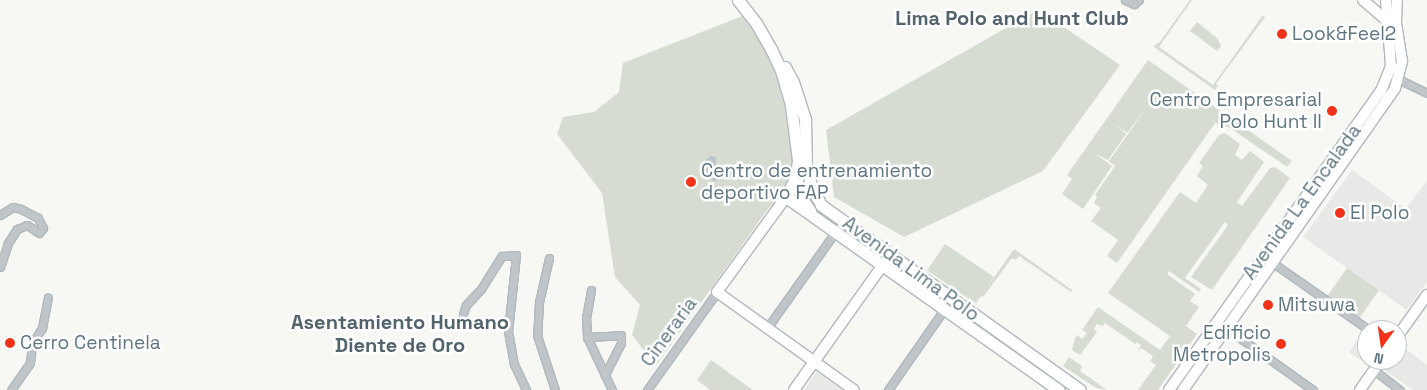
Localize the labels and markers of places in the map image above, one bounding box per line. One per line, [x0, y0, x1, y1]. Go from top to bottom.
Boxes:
place label: Look&Feel2 [1292, 23, 1396, 45]
marker: Look&Feel2 [1276, 28, 1288, 40]
place label: Centro Empresarial Polo Hunt II [1149, 89, 1322, 133]
marker: Centro Empresarial Polo Hunt II [1326, 105, 1338, 117]
place label: Centro de entrenamiento deportivo FAP [701, 160, 932, 204]
marker: Centro de entrenamiento deportivo FAP [685, 176, 697, 188]
place label: El Polo [1350, 202, 1409, 224]
marker: El Polo [1334, 207, 1346, 219]
place label: Mitsuwa [1278, 294, 1355, 316]
marker: Mitsuwa [1262, 299, 1274, 311]
place label: Edificio Metropolis [1173, 322, 1271, 366]
place label: Cerro Centinela [20, 332, 161, 354]
marker: Cerro Centinela [4, 337, 16, 349]
marker: Edificio Metropolis [1275, 338, 1287, 350]

